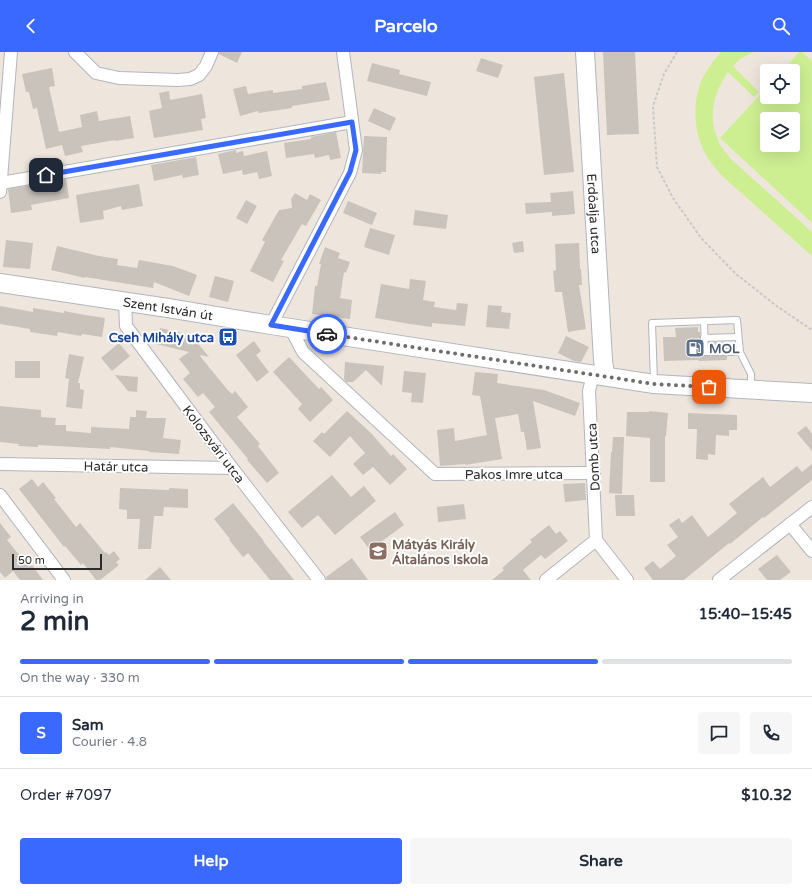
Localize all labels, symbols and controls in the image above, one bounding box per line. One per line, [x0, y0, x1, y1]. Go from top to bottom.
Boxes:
icon: back [20, 15, 42, 37]
text: Parcelo [374, 15, 438, 37]
icon: search [770, 15, 792, 37]
map controls [760, 64, 800, 152]
button: locate [760, 64, 800, 104]
button: layers [760, 112, 800, 152]
pin [29, 158, 63, 192]
icon: home [35, 164, 57, 186]
street label: Erdőalja utca [583, 173, 604, 255]
street label: Szent István út [122, 294, 214, 324]
courier [307, 314, 347, 354]
icon: car [316, 323, 338, 345]
bus stop icon: Cseh Mihály utca [217, 326, 239, 348]
place label: Cseh Mihály utca [109, 330, 214, 346]
fuel station icon: MOL [684, 337, 706, 359]
place label: MOL [709, 341, 740, 357]
pin [692, 370, 726, 404]
icon: bag [698, 376, 720, 398]
street label: Kolozsvári utca [179, 403, 248, 487]
street label: Domb utca [584, 423, 604, 491]
street label: Határ utca [84, 458, 148, 476]
street label: Pakos Imre utca [465, 467, 563, 483]
place label: Mátyás Király Általános Iskola [392, 537, 488, 568]
school or university icon: Mátyás Király Általános Iskola [367, 540, 389, 562]
scale bar [12, 552, 102, 571]
text: 50 m [18, 554, 45, 567]
text: Arriving in [20, 591, 84, 607]
text: 15:40–15:45 [699, 605, 792, 623]
text: 2 min [20, 606, 89, 637]
text: On the way · 330 m [20, 670, 140, 686]
button: chat [698, 712, 740, 754]
button: phone [750, 712, 792, 754]
text: Sam [72, 716, 103, 734]
text: S [36, 724, 46, 742]
text: Courier · 4.8 [72, 734, 147, 750]
text: Order #7097 [20, 786, 112, 804]
text: $10.32 [741, 786, 792, 804]
button: Help [20, 838, 402, 884]
button: Share [410, 838, 792, 884]

